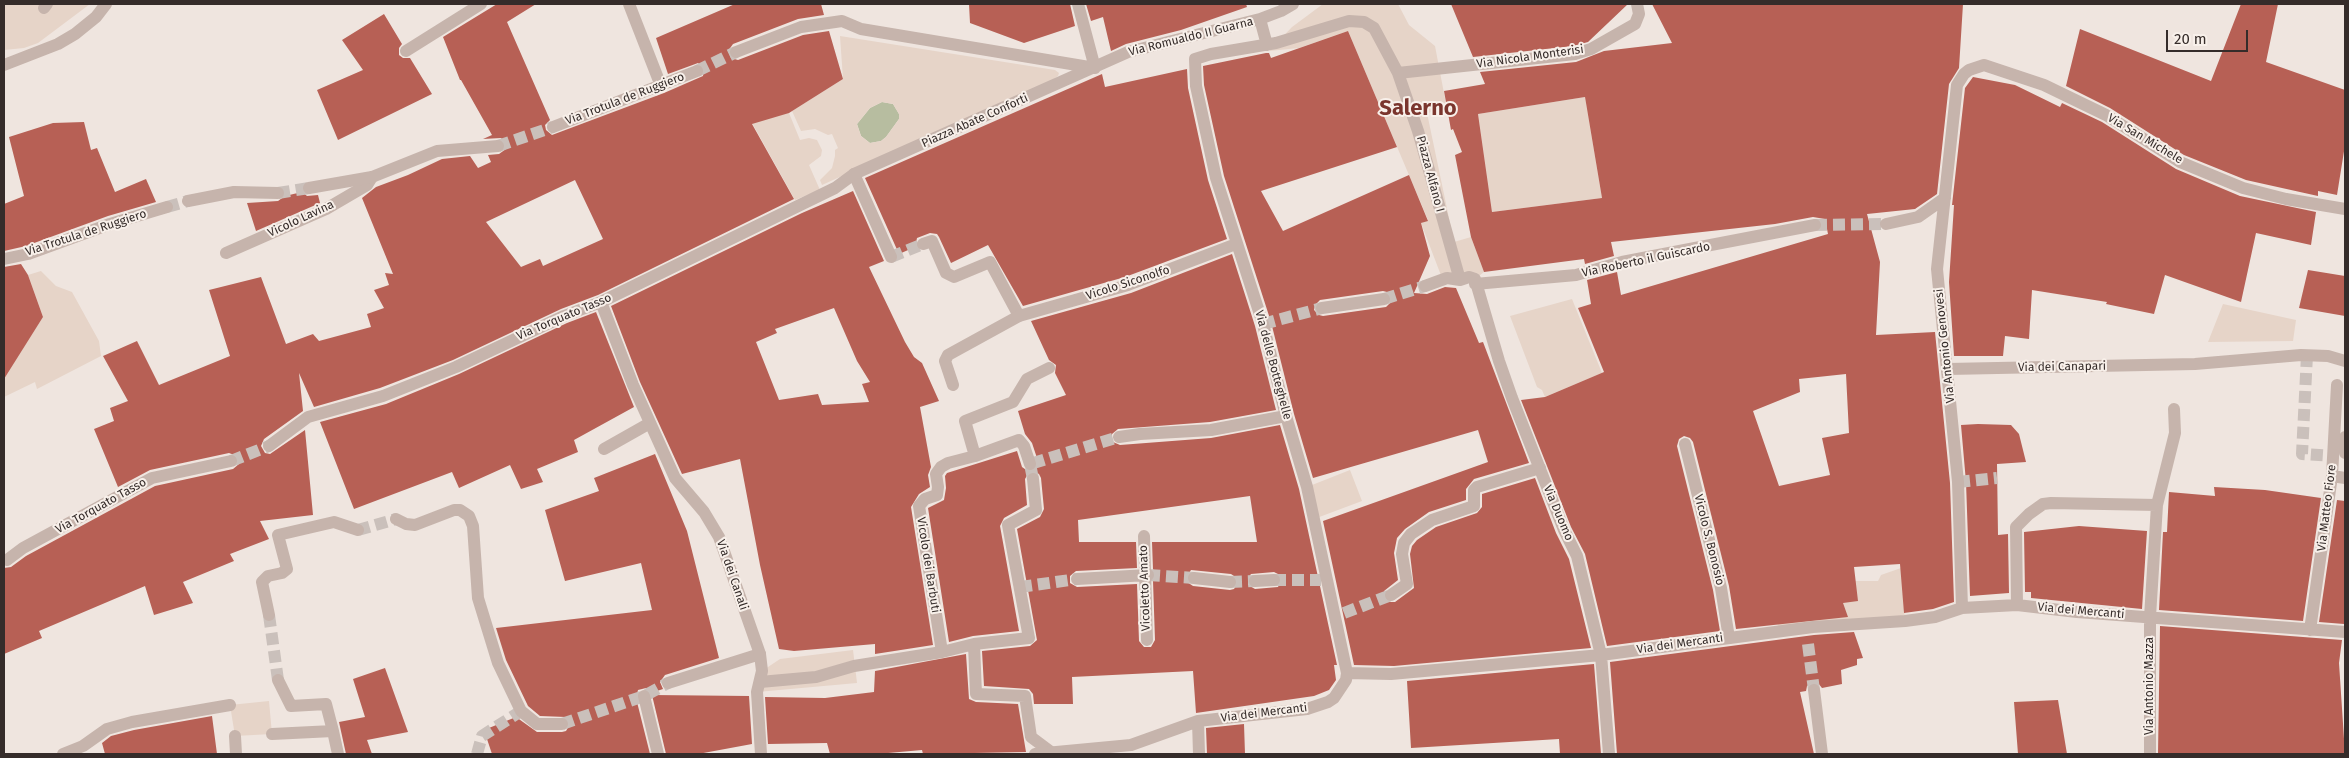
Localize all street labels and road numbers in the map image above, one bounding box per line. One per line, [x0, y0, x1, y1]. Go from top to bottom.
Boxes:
street label: Via Romualdo II Guarna [1127, 15, 1255, 59]
street label: Via Nicola Monterisi [1475, 42, 1585, 72]
street label: Via Trotula de Ruggiero [564, 70, 686, 128]
street label: Piazza Abate Conforti [920, 91, 1030, 151]
street label: Via San Michele [2105, 111, 2185, 167]
street label: Piazza Alfano I [1413, 134, 1447, 214]
street label: Vicolo Lavina [266, 197, 336, 241]
street label: Via Trotula de Ruggiero [24, 207, 148, 259]
street label: Via Roberto il Guiscardo [1581, 239, 1711, 281]
street label: Vicolo Siconolfo [1084, 263, 1172, 303]
street label: Via Antonio Genovesi [1932, 288, 1958, 404]
street label: Via Torquato Tasso [514, 290, 614, 344]
street label: Via delle Botteghelle [1251, 309, 1295, 421]
street label: Via dei Canapari [2018, 359, 2106, 375]
street label: Via Matteo Fiore [2315, 464, 2339, 552]
street label: Via Torquato Tasso [53, 475, 149, 537]
street label: Via Duomo [1540, 483, 1576, 543]
street label: Vicolo S. Bonosio [1691, 493, 1727, 587]
street label: Vicolo dei Barbuti [913, 516, 943, 614]
street label: Via dei Canali [713, 538, 751, 612]
street label: Vicoletto Amato [1136, 545, 1154, 631]
street label: Via dei Mercanti [2037, 600, 2125, 622]
street label: Via dei Mercanti [1636, 631, 1724, 657]
street label: Via Antonio Mazza [2143, 637, 2157, 735]
street label: Via dei Mercanti [1220, 701, 1308, 725]

